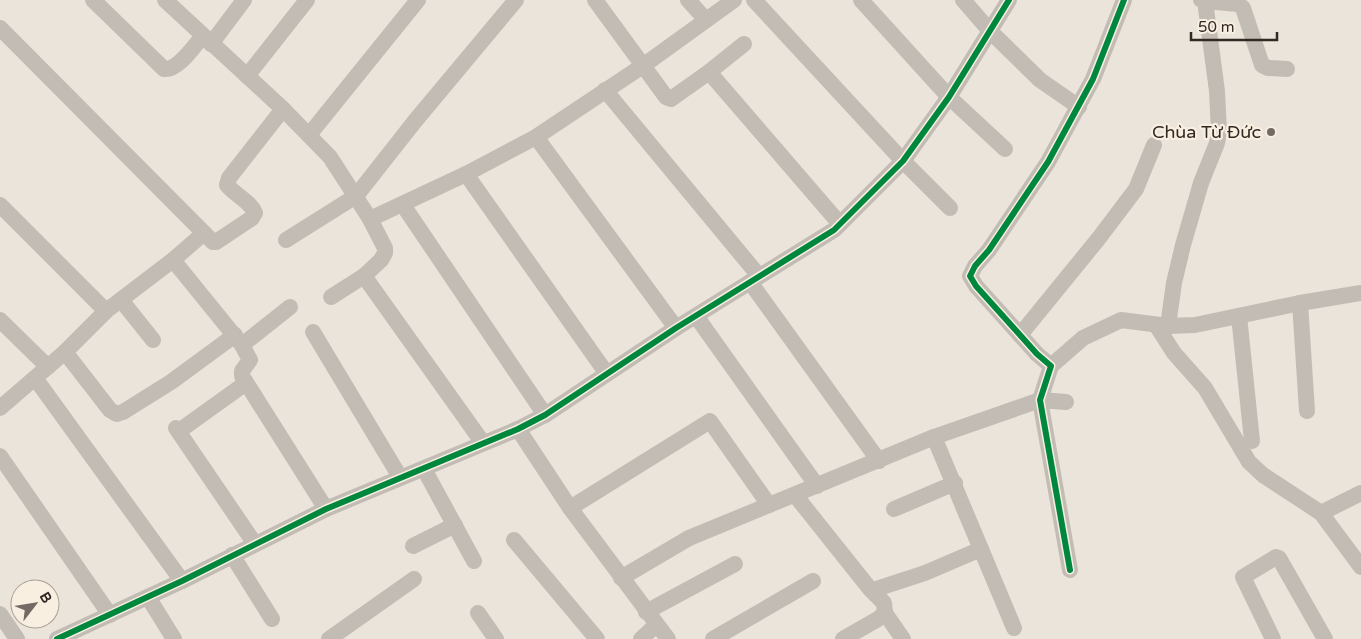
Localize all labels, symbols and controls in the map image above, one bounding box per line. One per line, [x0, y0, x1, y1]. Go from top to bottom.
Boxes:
scale bar [1191, 10, 1277, 42]
text: 50 m [1198, 18, 1235, 36]
place label: Chùa Từ Đức [1152, 121, 1261, 143]
marker: Chùa Từ Đức [1265, 126, 1277, 138]
north arrow [10, 579, 60, 629]
text: B [36, 589, 56, 606]

